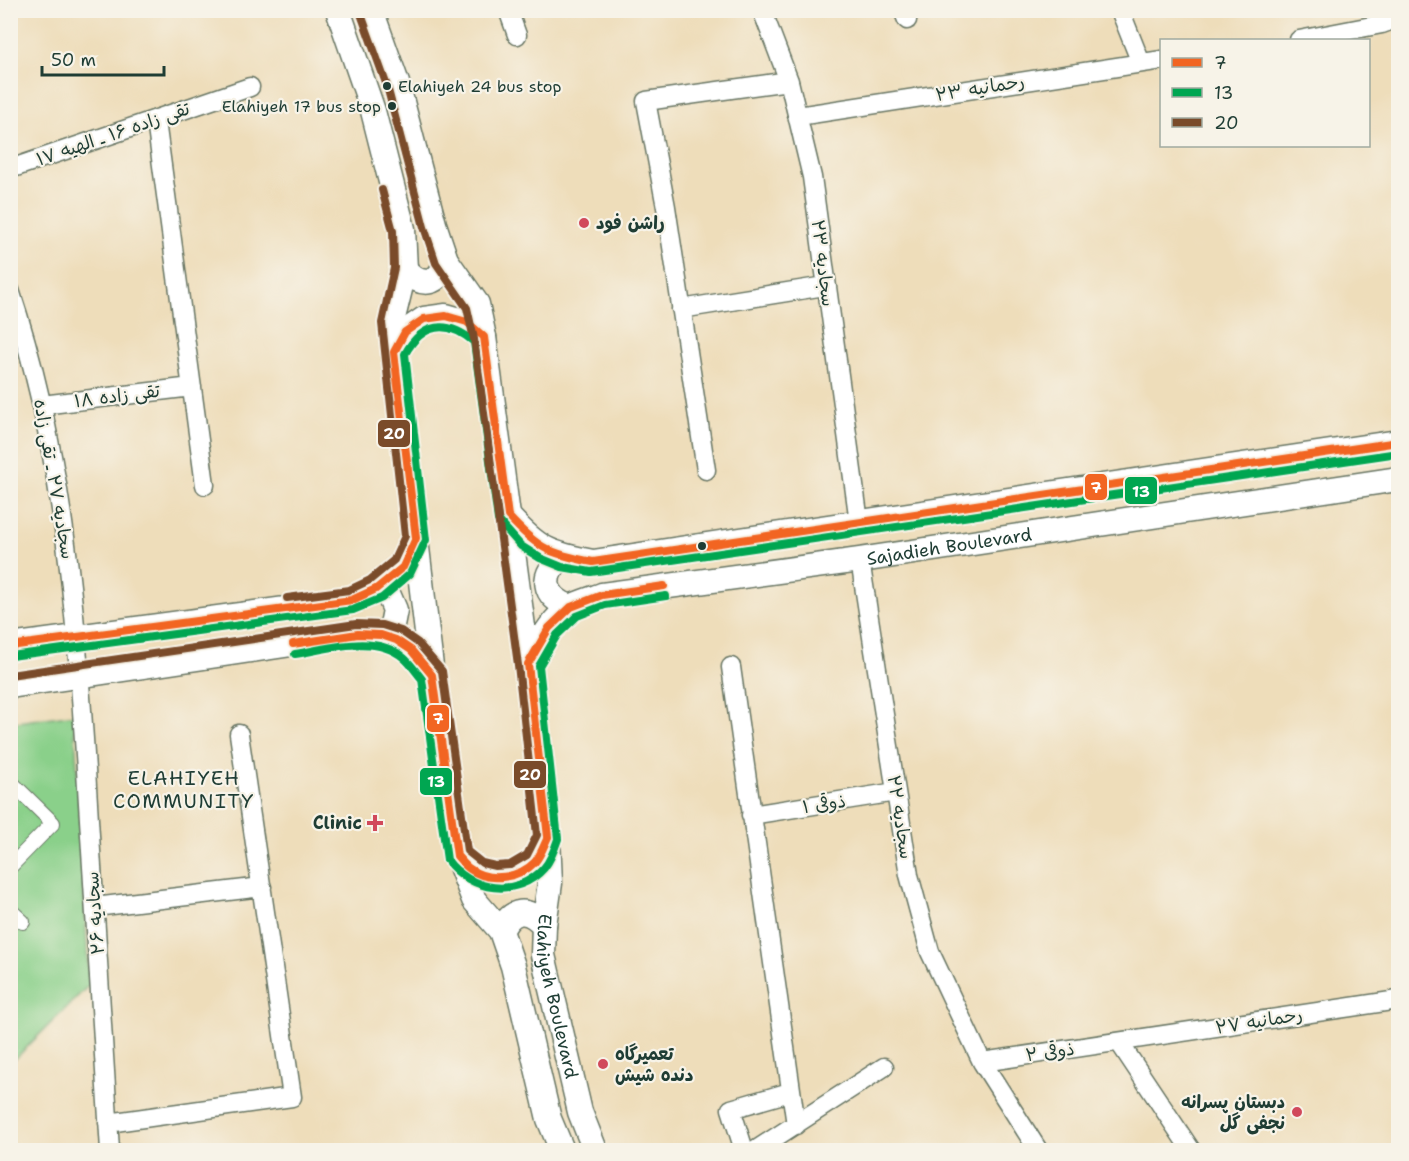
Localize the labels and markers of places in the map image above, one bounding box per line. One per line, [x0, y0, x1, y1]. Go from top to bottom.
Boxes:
place label: Elahiyeh 24 bus stop [398, 76, 562, 97]
marker: Elahiyeh 24 bus stop [381, 80, 393, 92]
place label: Elahiyeh 17 bus stop [222, 96, 381, 117]
marker: Elahiyeh 17 bus stop [386, 100, 398, 112]
place label: راشن فود [596, 211, 665, 235]
marker: راشن فود [577, 216, 591, 230]
unlabelled marker [696, 540, 708, 552]
place label: Clinic [313, 811, 362, 835]
marker: Clinic [366, 814, 384, 832]
place label: تعمیرگاه دنده شیش [615, 1042, 694, 1087]
marker: تعمیرگاه دنده شیش [596, 1057, 610, 1071]
place label: دبستان پسرانه نجفی گل [1181, 1090, 1285, 1135]
marker: دبستان پسرانه نجفی گل [1290, 1105, 1304, 1119]

